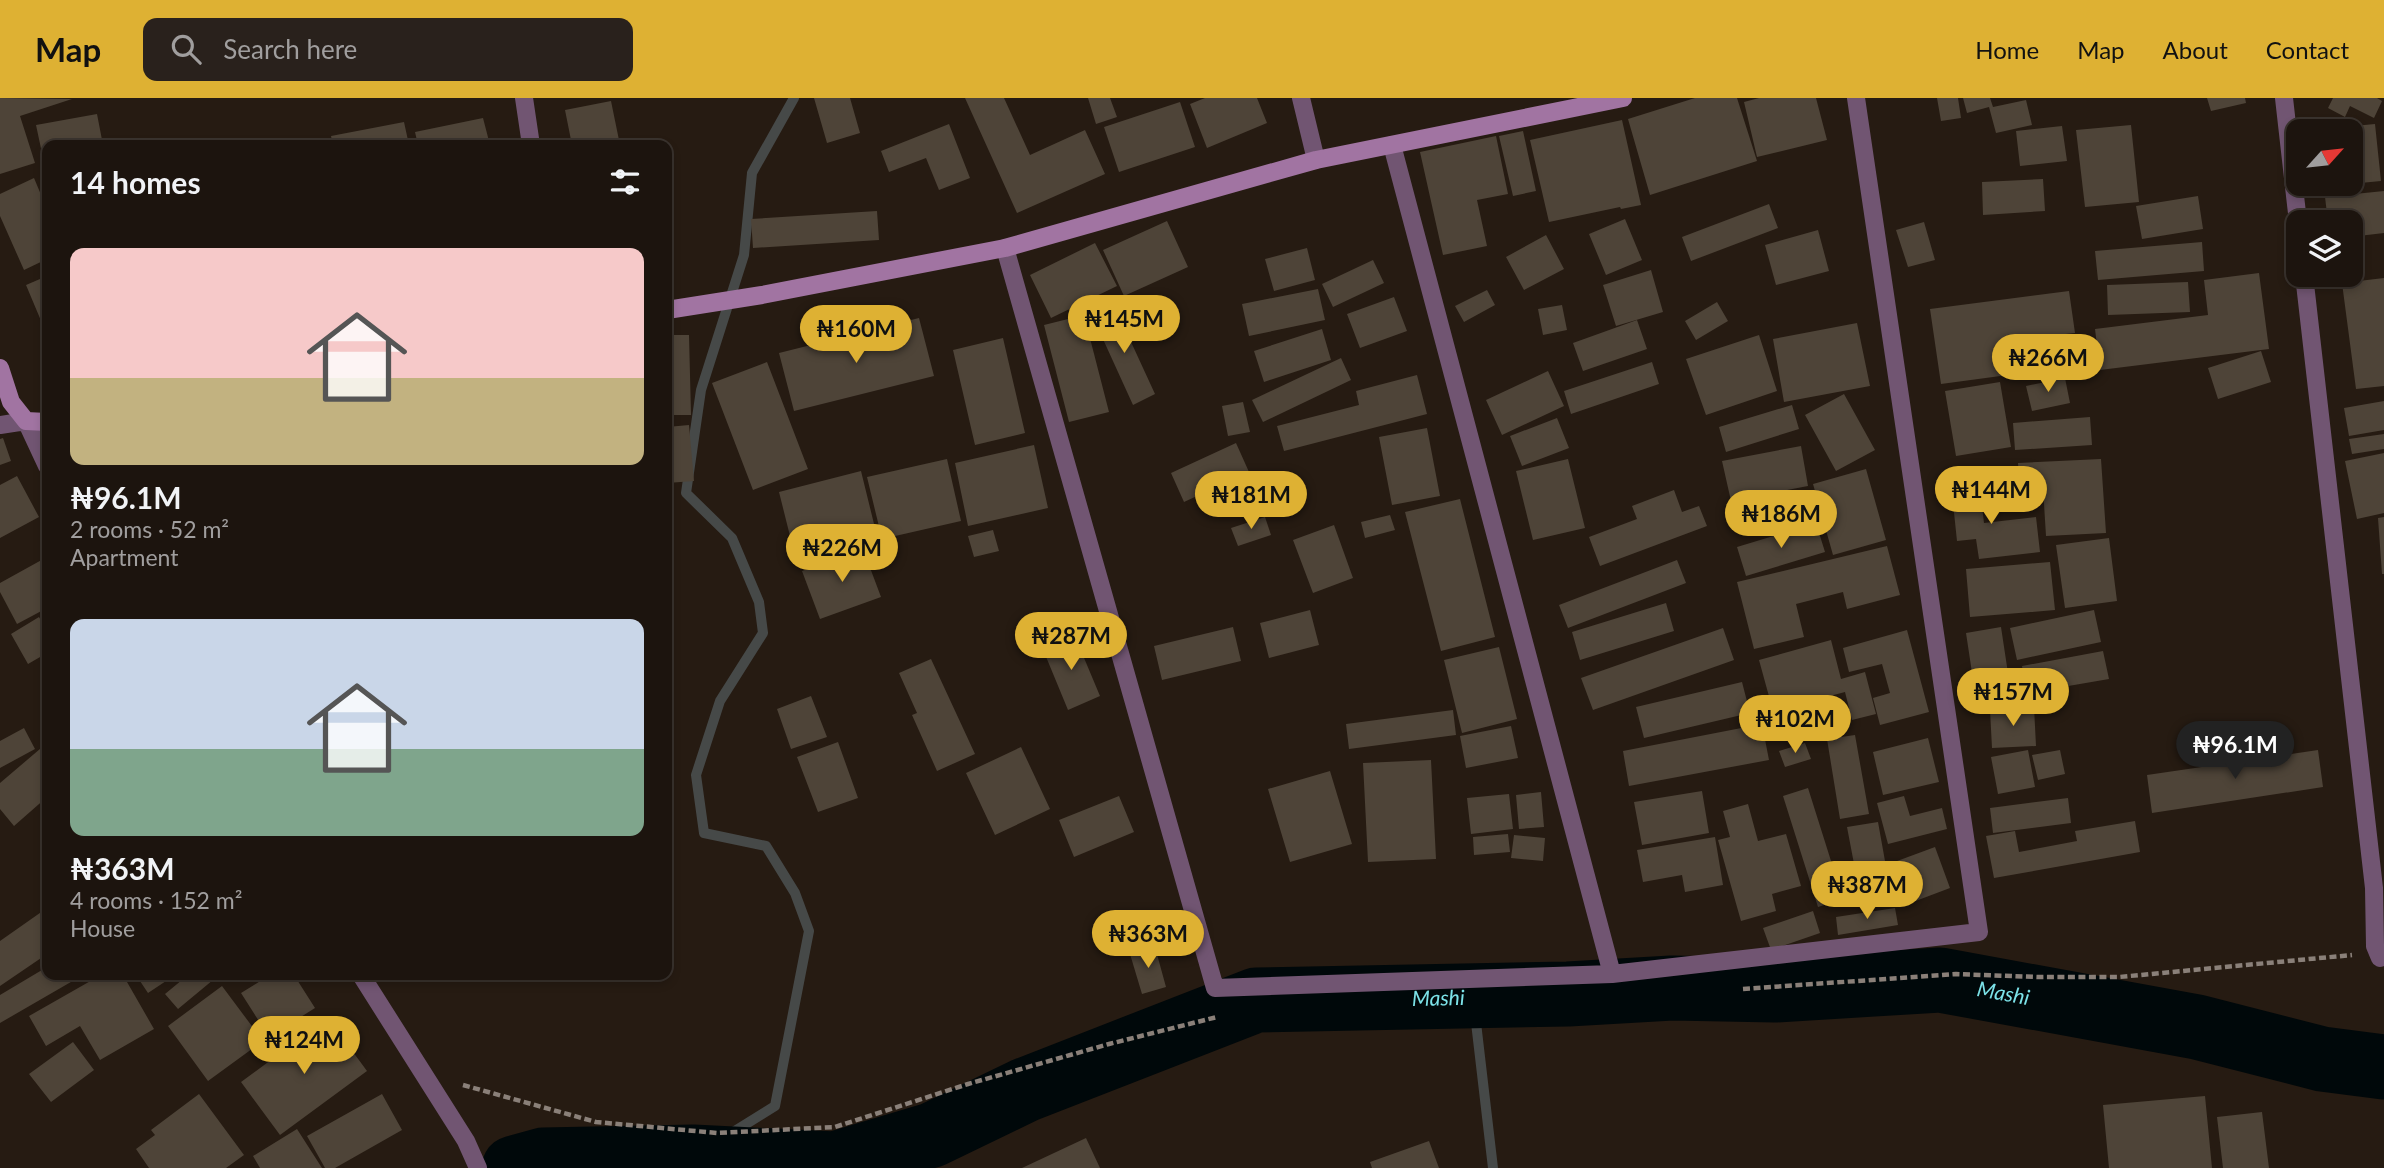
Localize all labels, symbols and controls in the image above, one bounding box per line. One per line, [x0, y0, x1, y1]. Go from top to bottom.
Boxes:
search box [143, 18, 633, 81]
text: Map [35, 29, 101, 69]
icon: search [167, 30, 205, 68]
text: Search here [223, 33, 357, 65]
text: Home [1975, 35, 2039, 64]
text: Map [2077, 35, 2125, 64]
text: About [2163, 35, 2228, 64]
text: Contact [2266, 35, 2349, 64]
north arrow [2286, 119, 2362, 196]
map controls [2286, 119, 2363, 287]
icon: filters [606, 163, 644, 201]
text: 14 homes [70, 164, 201, 200]
button: layers [2286, 210, 2363, 287]
icon: home [294, 294, 420, 420]
pin: ₦145M [1075, 296, 1173, 355]
text: ₦145M [1084, 304, 1164, 332]
pin: ₦160M [807, 306, 905, 365]
text: ₦160M [816, 314, 896, 342]
pin: ₦266M [1999, 334, 2097, 394]
text: ₦266M [2008, 343, 2088, 371]
pin: ₦144M [1942, 466, 2040, 526]
pin: ₦181M [1202, 472, 1300, 531]
text: ₦144M [1951, 475, 2031, 503]
text: ₦96.1M [70, 479, 182, 515]
text: ₦181M [1211, 480, 1291, 508]
pin: ₦186M [1732, 490, 1830, 550]
text: ₦186M [1741, 499, 1821, 527]
text: 2 rooms · 52 m² [70, 515, 229, 543]
pin: ₦226M [793, 524, 891, 584]
text: ₦226M [802, 533, 882, 561]
text: Apartment [70, 543, 178, 571]
pin: ₦287M [1022, 612, 1120, 672]
text: ₦287M [1031, 621, 1111, 649]
icon: home [294, 665, 420, 791]
pin: ₦157M [1964, 668, 2062, 728]
text: ₦157M [1973, 677, 2053, 705]
pin: ₦102M [1746, 696, 1844, 755]
text: ₦102M [1755, 704, 1835, 732]
pin: ₦96.1M [2178, 722, 2292, 781]
text: ₦96.1M [2192, 730, 2278, 758]
text: ₦363M [70, 850, 175, 886]
pin: ₦387M [1818, 862, 1916, 921]
text: ₦387M [1827, 870, 1907, 898]
text: 4 rooms · 152 m² [70, 886, 242, 914]
pin: ₦363M [1099, 910, 1197, 970]
text: House [70, 914, 135, 942]
text: ₦363M [1108, 919, 1188, 947]
water label: Mashi [1975, 975, 2032, 1009]
water label: Mashi [1412, 983, 1465, 1010]
pin: ₦124M [255, 1016, 353, 1076]
text: ₦124M [264, 1025, 344, 1053]

